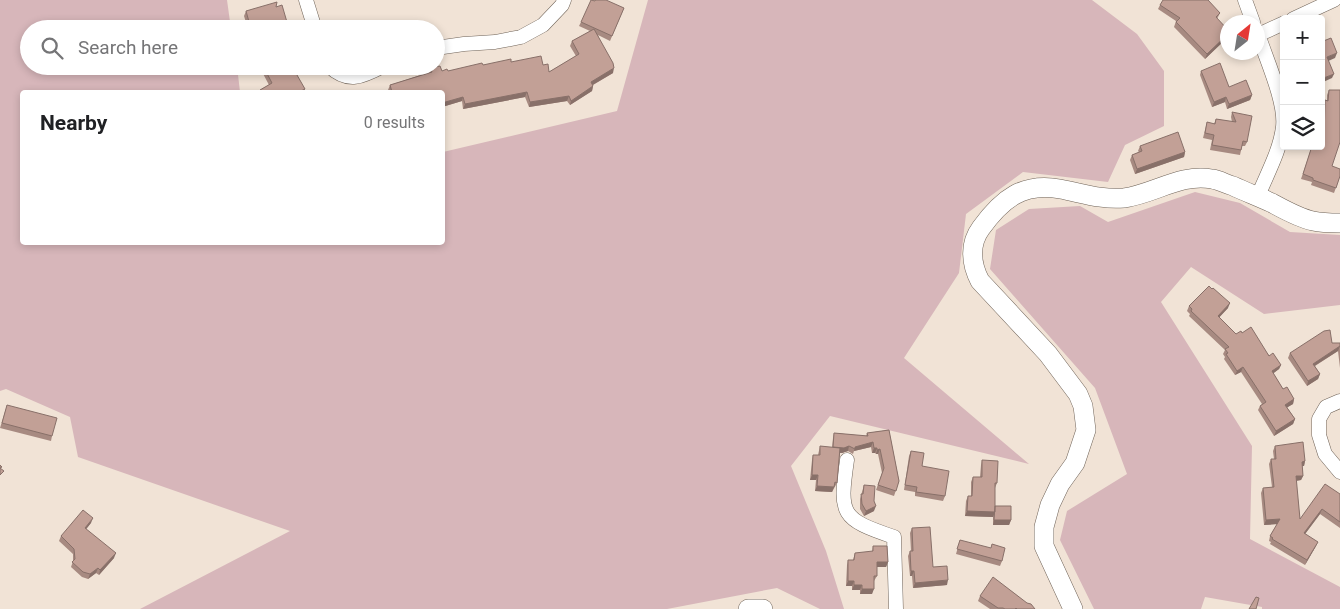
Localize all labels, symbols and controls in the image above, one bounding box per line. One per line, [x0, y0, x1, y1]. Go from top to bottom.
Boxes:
north arrow [1220, 15, 1265, 60]
map controls [1280, 15, 1325, 150]
button: + [1280, 15, 1325, 60]
search box [20, 20, 445, 75]
icon: search [38, 34, 66, 62]
text: Search here [78, 36, 178, 59]
button: − [1280, 60, 1325, 105]
button: layers [1280, 105, 1325, 150]
text: Nearby [40, 111, 107, 135]
text: 0 results [364, 113, 425, 132]

